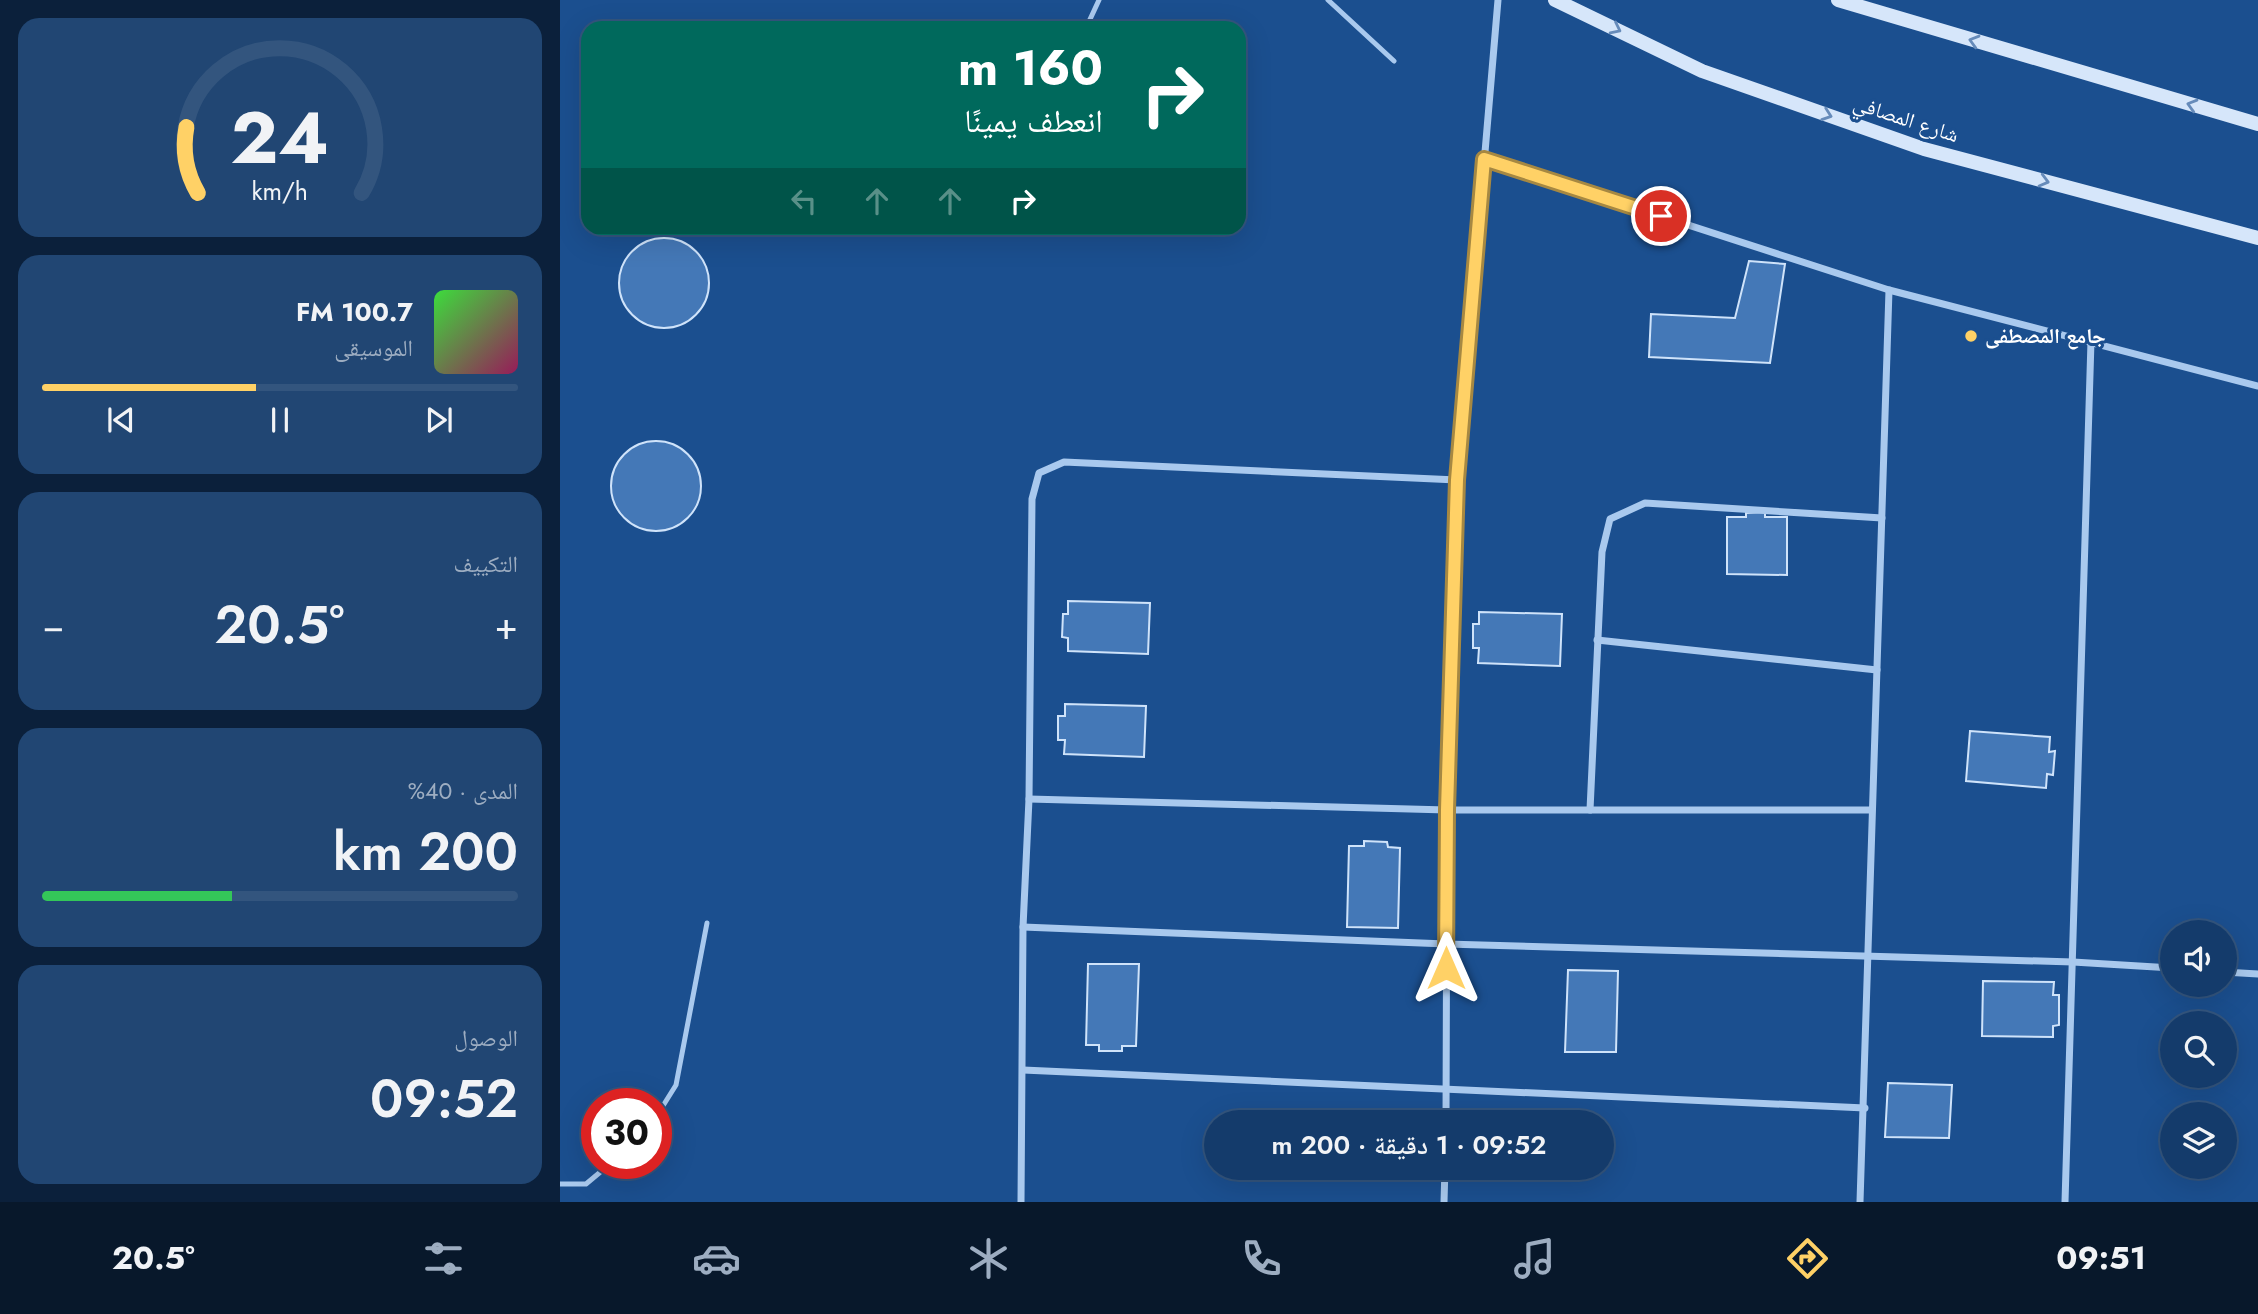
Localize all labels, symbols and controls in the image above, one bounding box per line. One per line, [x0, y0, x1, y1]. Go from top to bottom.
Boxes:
one-way arrow [1609, 21, 1621, 35]
text: 160 m [958, 33, 1103, 103]
one-way arrow [1968, 35, 1980, 50]
icon: right [1127, 49, 1218, 140]
text: 24 [231, 86, 329, 191]
street label: شارع المصافي [1849, 88, 1963, 151]
text: انعطف يمينًا [964, 98, 1103, 144]
one-way arrow [2187, 99, 2199, 114]
one-way arrow [1820, 107, 1832, 121]
text: km/h [252, 173, 308, 209]
one-way arrow [2038, 173, 2050, 187]
icon: left [785, 182, 823, 220]
icon: ahead [858, 182, 896, 220]
icon: ahead [931, 182, 969, 220]
icon: right [1004, 182, 1042, 220]
pin [1631, 186, 1691, 246]
icon: arrive [1642, 197, 1680, 235]
text: 100.7 FM [296, 293, 413, 331]
place label: جامع المصطفى [1985, 321, 2106, 351]
marker: جامع المصطفى [1963, 328, 1979, 344]
text: الموسيقى [334, 331, 413, 365]
icon: previous [102, 401, 140, 439]
icon: pause [261, 401, 299, 439]
icon: next [420, 401, 458, 439]
text: التكييف [453, 547, 518, 581]
text: 20.5° [215, 587, 344, 663]
text: − [42, 598, 64, 653]
text: + [495, 598, 518, 653]
text: المدى · 40% [408, 774, 518, 808]
text: 200 km [333, 814, 518, 890]
map controls [2160, 920, 2237, 1179]
button: sound [2160, 920, 2237, 997]
position arrow [1409, 931, 1483, 1005]
button: search [2160, 1011, 2237, 1088]
text: الوصول [454, 1021, 518, 1055]
text: 09:52 [370, 1061, 518, 1137]
speed limit sign: 30 [581, 1088, 672, 1179]
button: layers [2160, 1102, 2237, 1179]
text: 09:52 · 1 دقيقة · 200 m [1272, 1126, 1546, 1164]
icon: filters [419, 1234, 468, 1283]
icon: car [692, 1234, 741, 1283]
icon: climate [964, 1234, 1013, 1283]
icon: phone [1237, 1234, 1286, 1283]
icon: music [1510, 1234, 1559, 1283]
icon: directions [1783, 1234, 1832, 1283]
text: 20.5° [112, 1235, 195, 1281]
text: 09:51 [2056, 1235, 2146, 1281]

